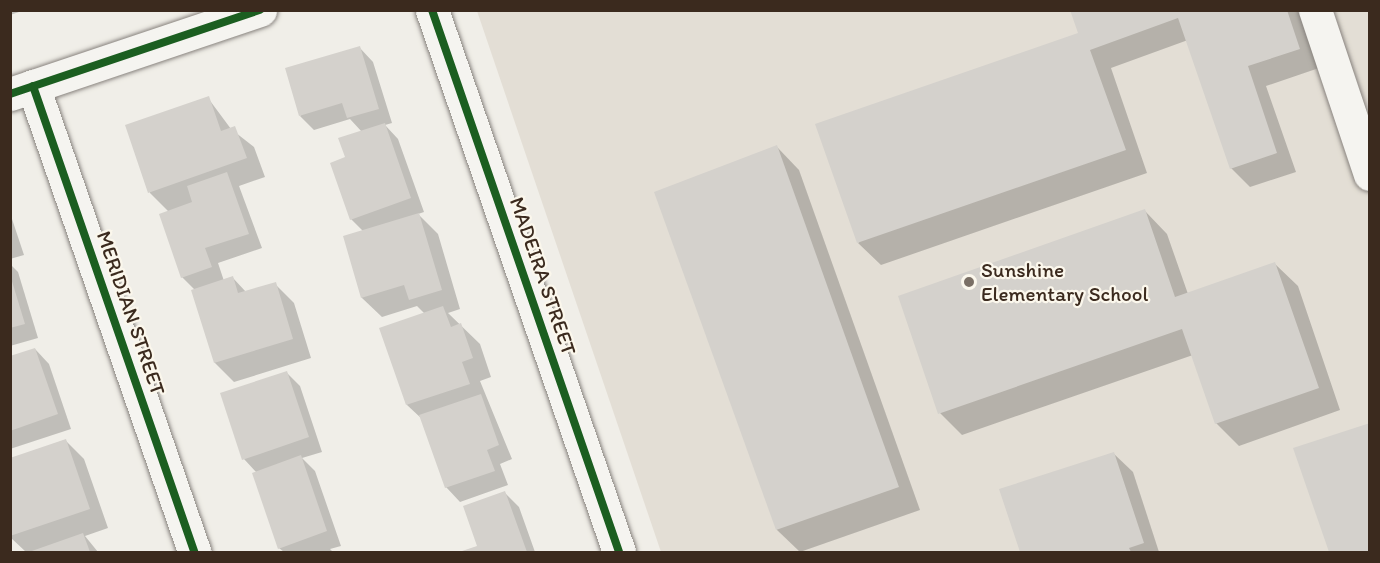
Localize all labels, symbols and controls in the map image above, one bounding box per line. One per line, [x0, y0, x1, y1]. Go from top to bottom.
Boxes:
street label: MADEIRA STREET [504, 194, 582, 358]
street label: MERIDIAN STREET [91, 227, 171, 399]
place label: Sunshine Elementary School [981, 257, 1148, 307]
marker: Sunshine Elementary School [962, 275, 976, 289]

